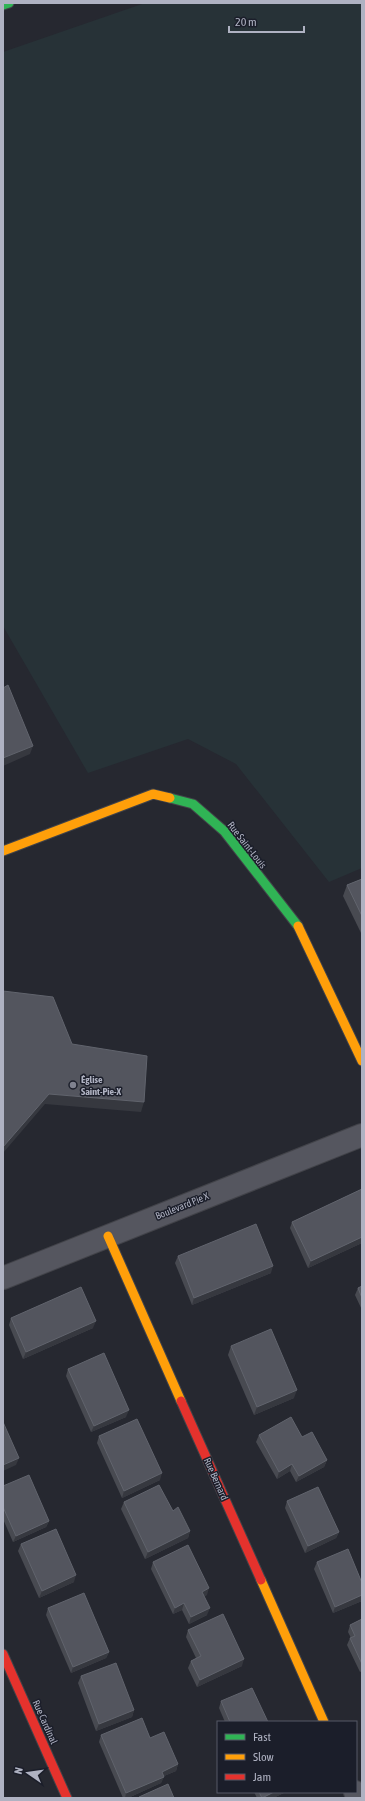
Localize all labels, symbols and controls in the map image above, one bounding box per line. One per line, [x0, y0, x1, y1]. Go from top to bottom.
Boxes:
scale bar [229, 8, 304, 34]
text: 20 m [235, 15, 257, 29]
street label: Rue Saint-Louis [225, 819, 269, 871]
place label: Église Saint-Pie-X [81, 1074, 122, 1097]
marker: Église Saint-Pie-X [68, 1080, 78, 1090]
street label: Boulevard Pie X [154, 1190, 211, 1222]
street label: Rue Bernard [202, 1456, 230, 1502]
street label: Rue Cardinal [30, 1698, 60, 1746]
legend [217, 1721, 357, 1793]
text: Fast [253, 1730, 271, 1744]
text: Slow [253, 1750, 274, 1764]
north arrow [8, 1753, 48, 1793]
text: N [12, 1766, 25, 1775]
text: Jam [253, 1770, 271, 1784]

